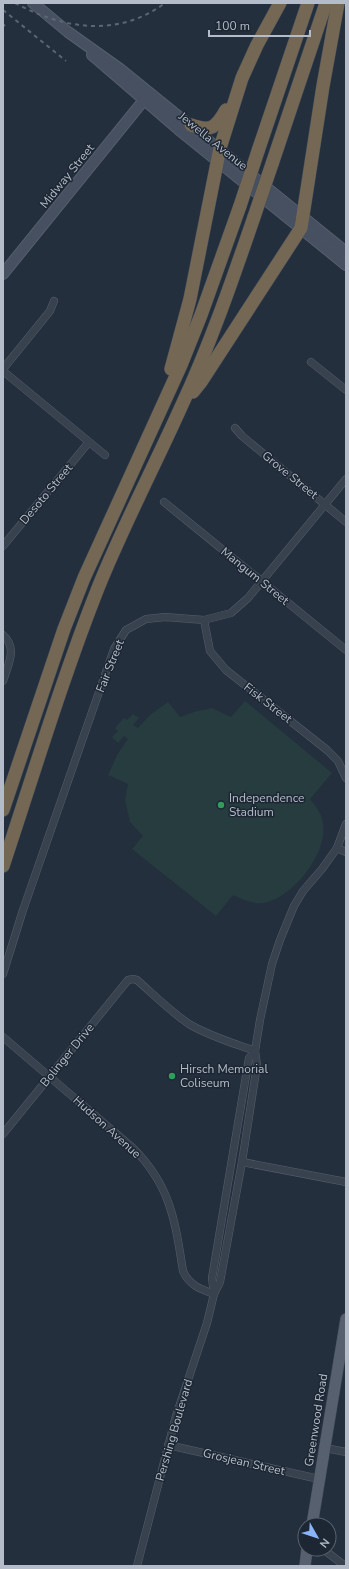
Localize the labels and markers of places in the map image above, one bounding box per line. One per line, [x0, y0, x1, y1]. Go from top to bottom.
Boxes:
place label: Independence Stadium [229, 790, 304, 820]
marker: Independence Stadium [216, 800, 226, 810]
place label: Hirsch Memorial Coliseum [180, 1061, 268, 1091]
marker: Hirsch Memorial Coliseum [167, 1071, 177, 1081]

